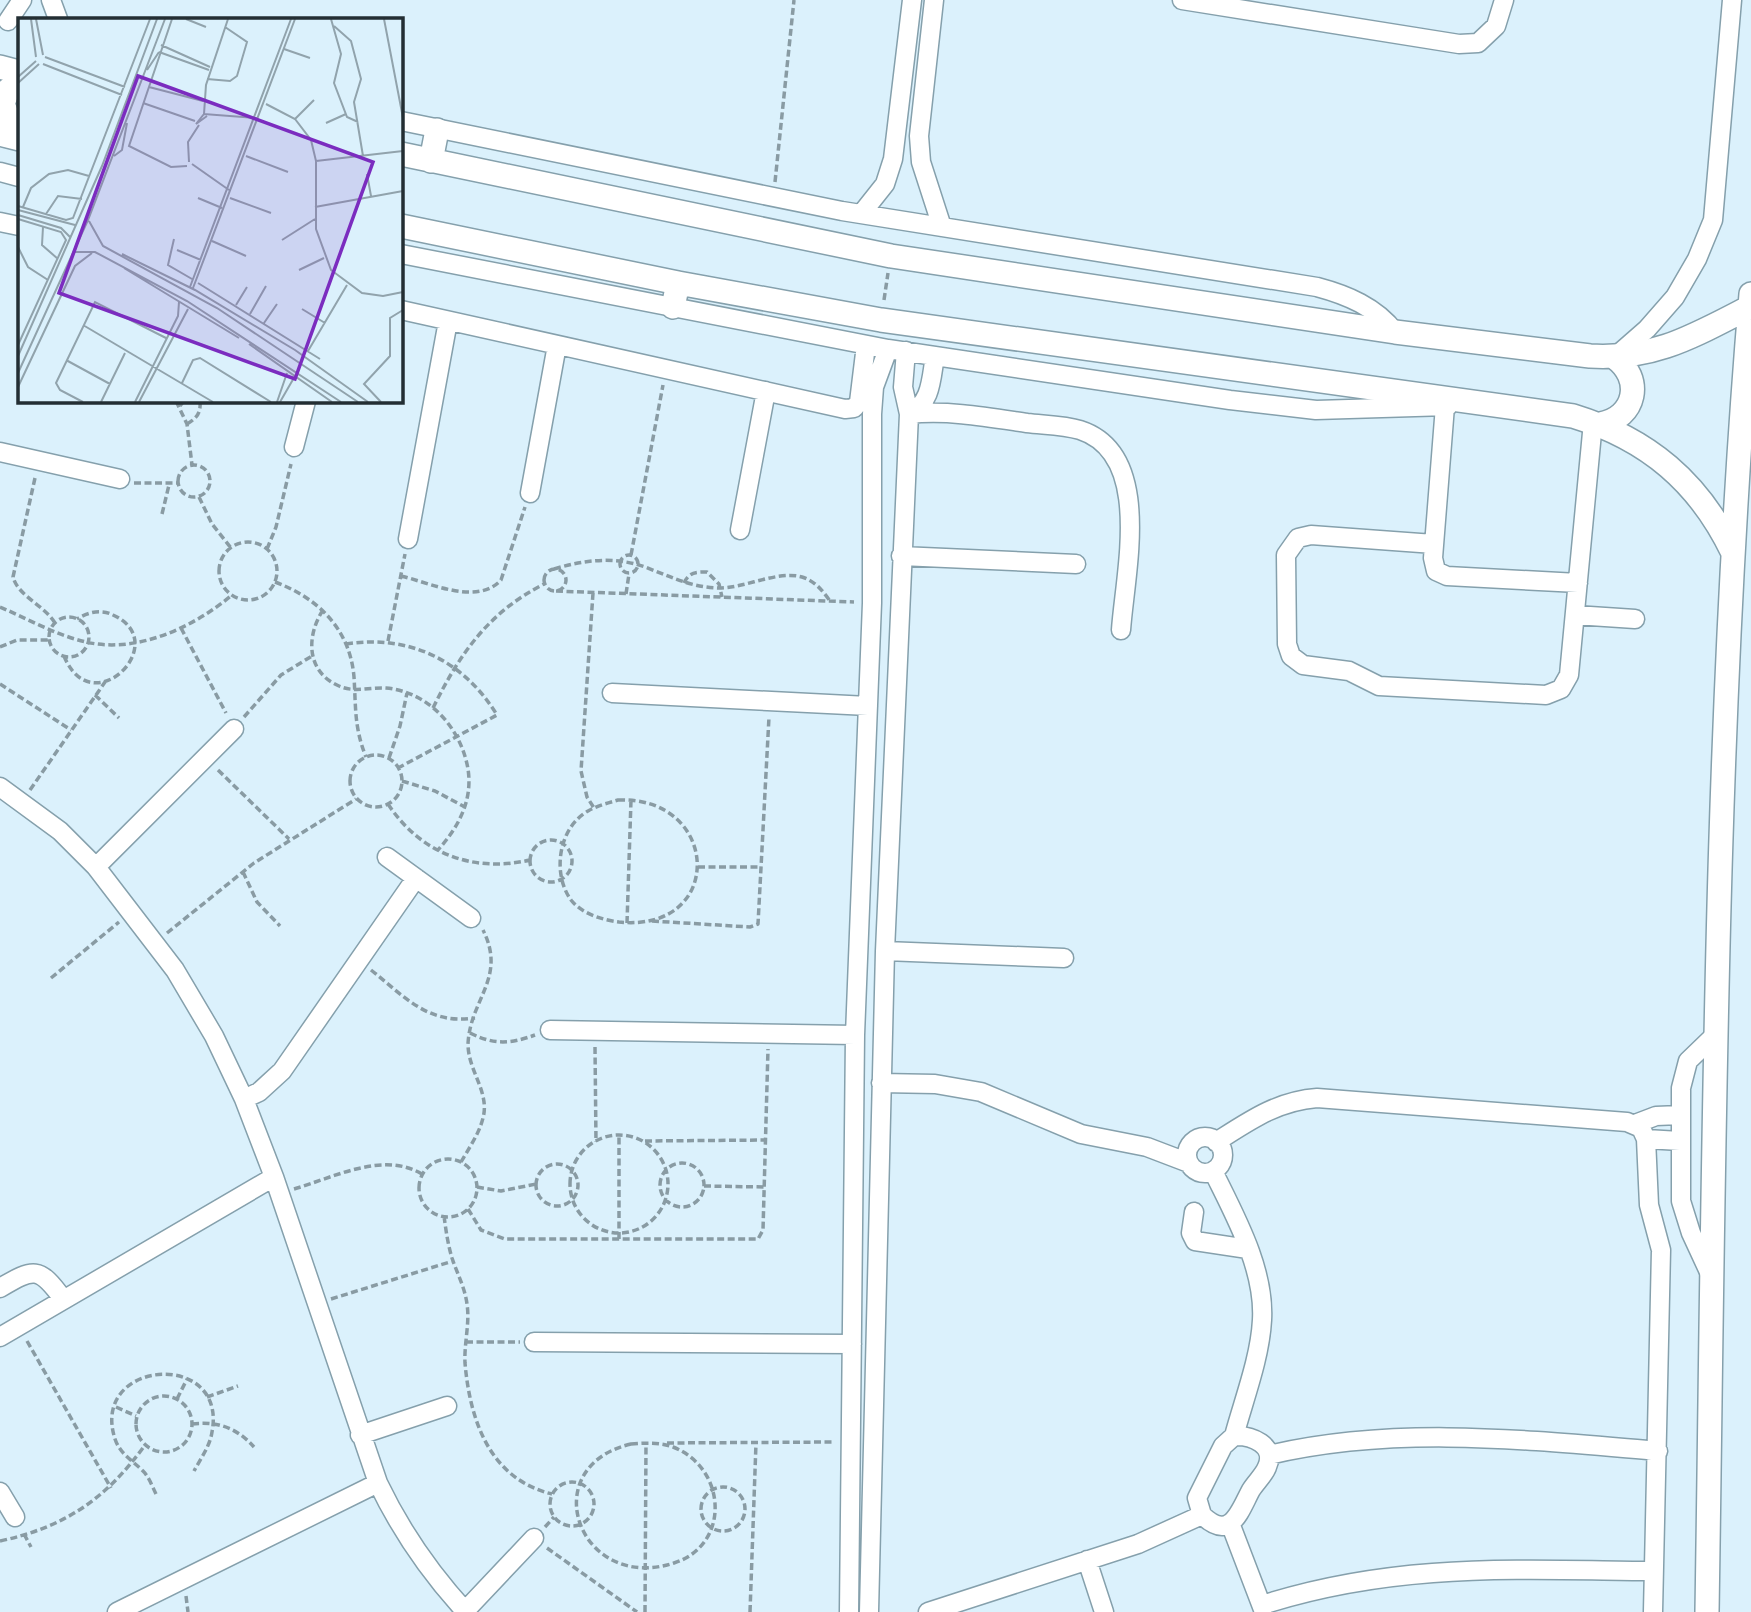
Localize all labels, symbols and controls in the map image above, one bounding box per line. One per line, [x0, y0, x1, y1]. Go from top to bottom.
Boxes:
inset map [18, 18, 402, 402]

